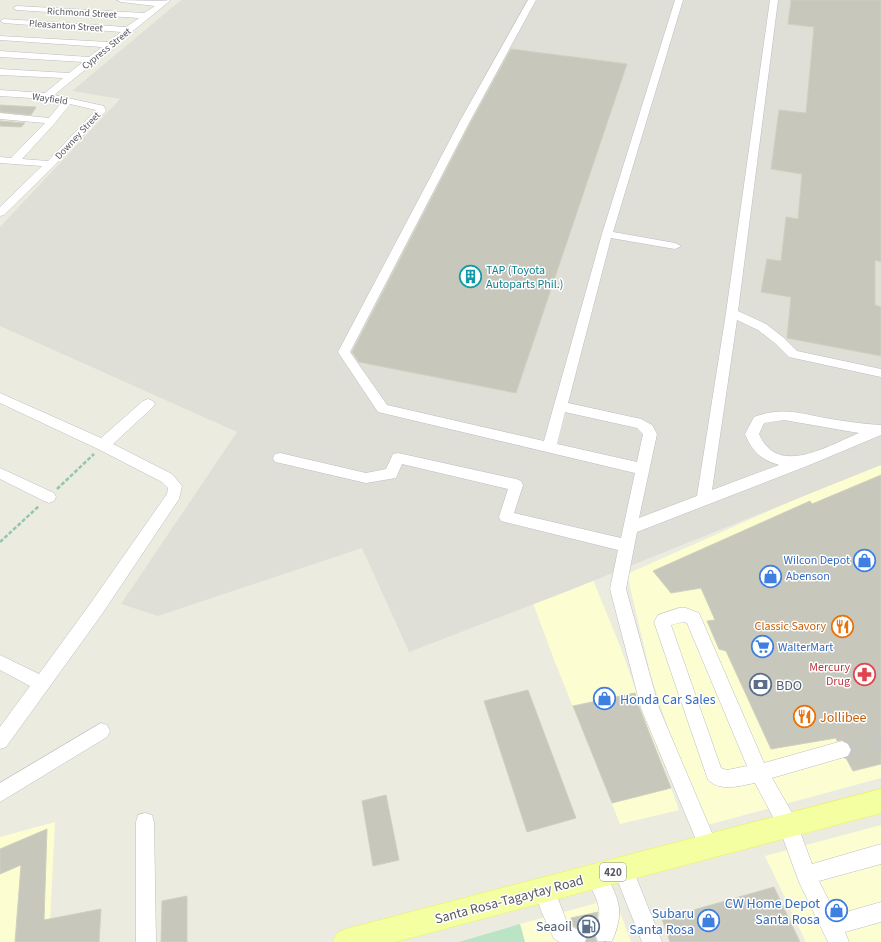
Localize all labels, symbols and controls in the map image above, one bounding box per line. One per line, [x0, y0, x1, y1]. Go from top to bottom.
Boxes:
street label: Richmond Street [47, 4, 118, 22]
street label: Pleasanton Street [29, 16, 104, 36]
street label: Cypress Street [79, 24, 135, 73]
street label: Wayfield [31, 90, 69, 108]
street label: Downey Street [52, 108, 104, 163]
place label: TAP (Toyota Autoparts Phil.) [486, 262, 563, 293]
building icon: TAP (Toyota Autoparts Phil.) [457, 264, 483, 290]
shop icon: Wilcon Depot [852, 547, 878, 573]
place label: Wilcon Depot [784, 552, 850, 569]
shop icon: Abenson [758, 563, 784, 589]
place label: Abenson [786, 568, 830, 585]
restaurant icon: Classic Savory [829, 613, 855, 639]
place label: Classic Savory [755, 618, 826, 635]
supermarket icon: WalterMart [750, 634, 776, 660]
place label: WalterMart [778, 639, 833, 656]
place label: Mercury Drug [809, 659, 850, 690]
pharmacy icon: Mercury Drug [852, 661, 878, 687]
bank icon: BDO [748, 672, 774, 698]
place label: BDO [776, 676, 802, 696]
shop icon: Honda Car Sales [592, 686, 618, 712]
place label: Honda Car Sales [620, 690, 716, 710]
restaurant icon: Jollibee [791, 704, 817, 730]
place label: Jollibee [820, 708, 867, 728]
road number: 420 [600, 863, 626, 881]
street label: Santa Rosa-Tagaytay Road [433, 870, 586, 929]
place label: CW Home Depot Santa Rosa [725, 894, 820, 930]
shop icon: CW Home Depot Santa Rosa [823, 898, 849, 924]
place label: Subaru Santa Rosa [629, 904, 694, 940]
shop icon: Subaru Santa Rosa [696, 908, 722, 934]
fuel station icon: Seaoil [575, 913, 601, 939]
place label: Seaoil [536, 917, 572, 937]

